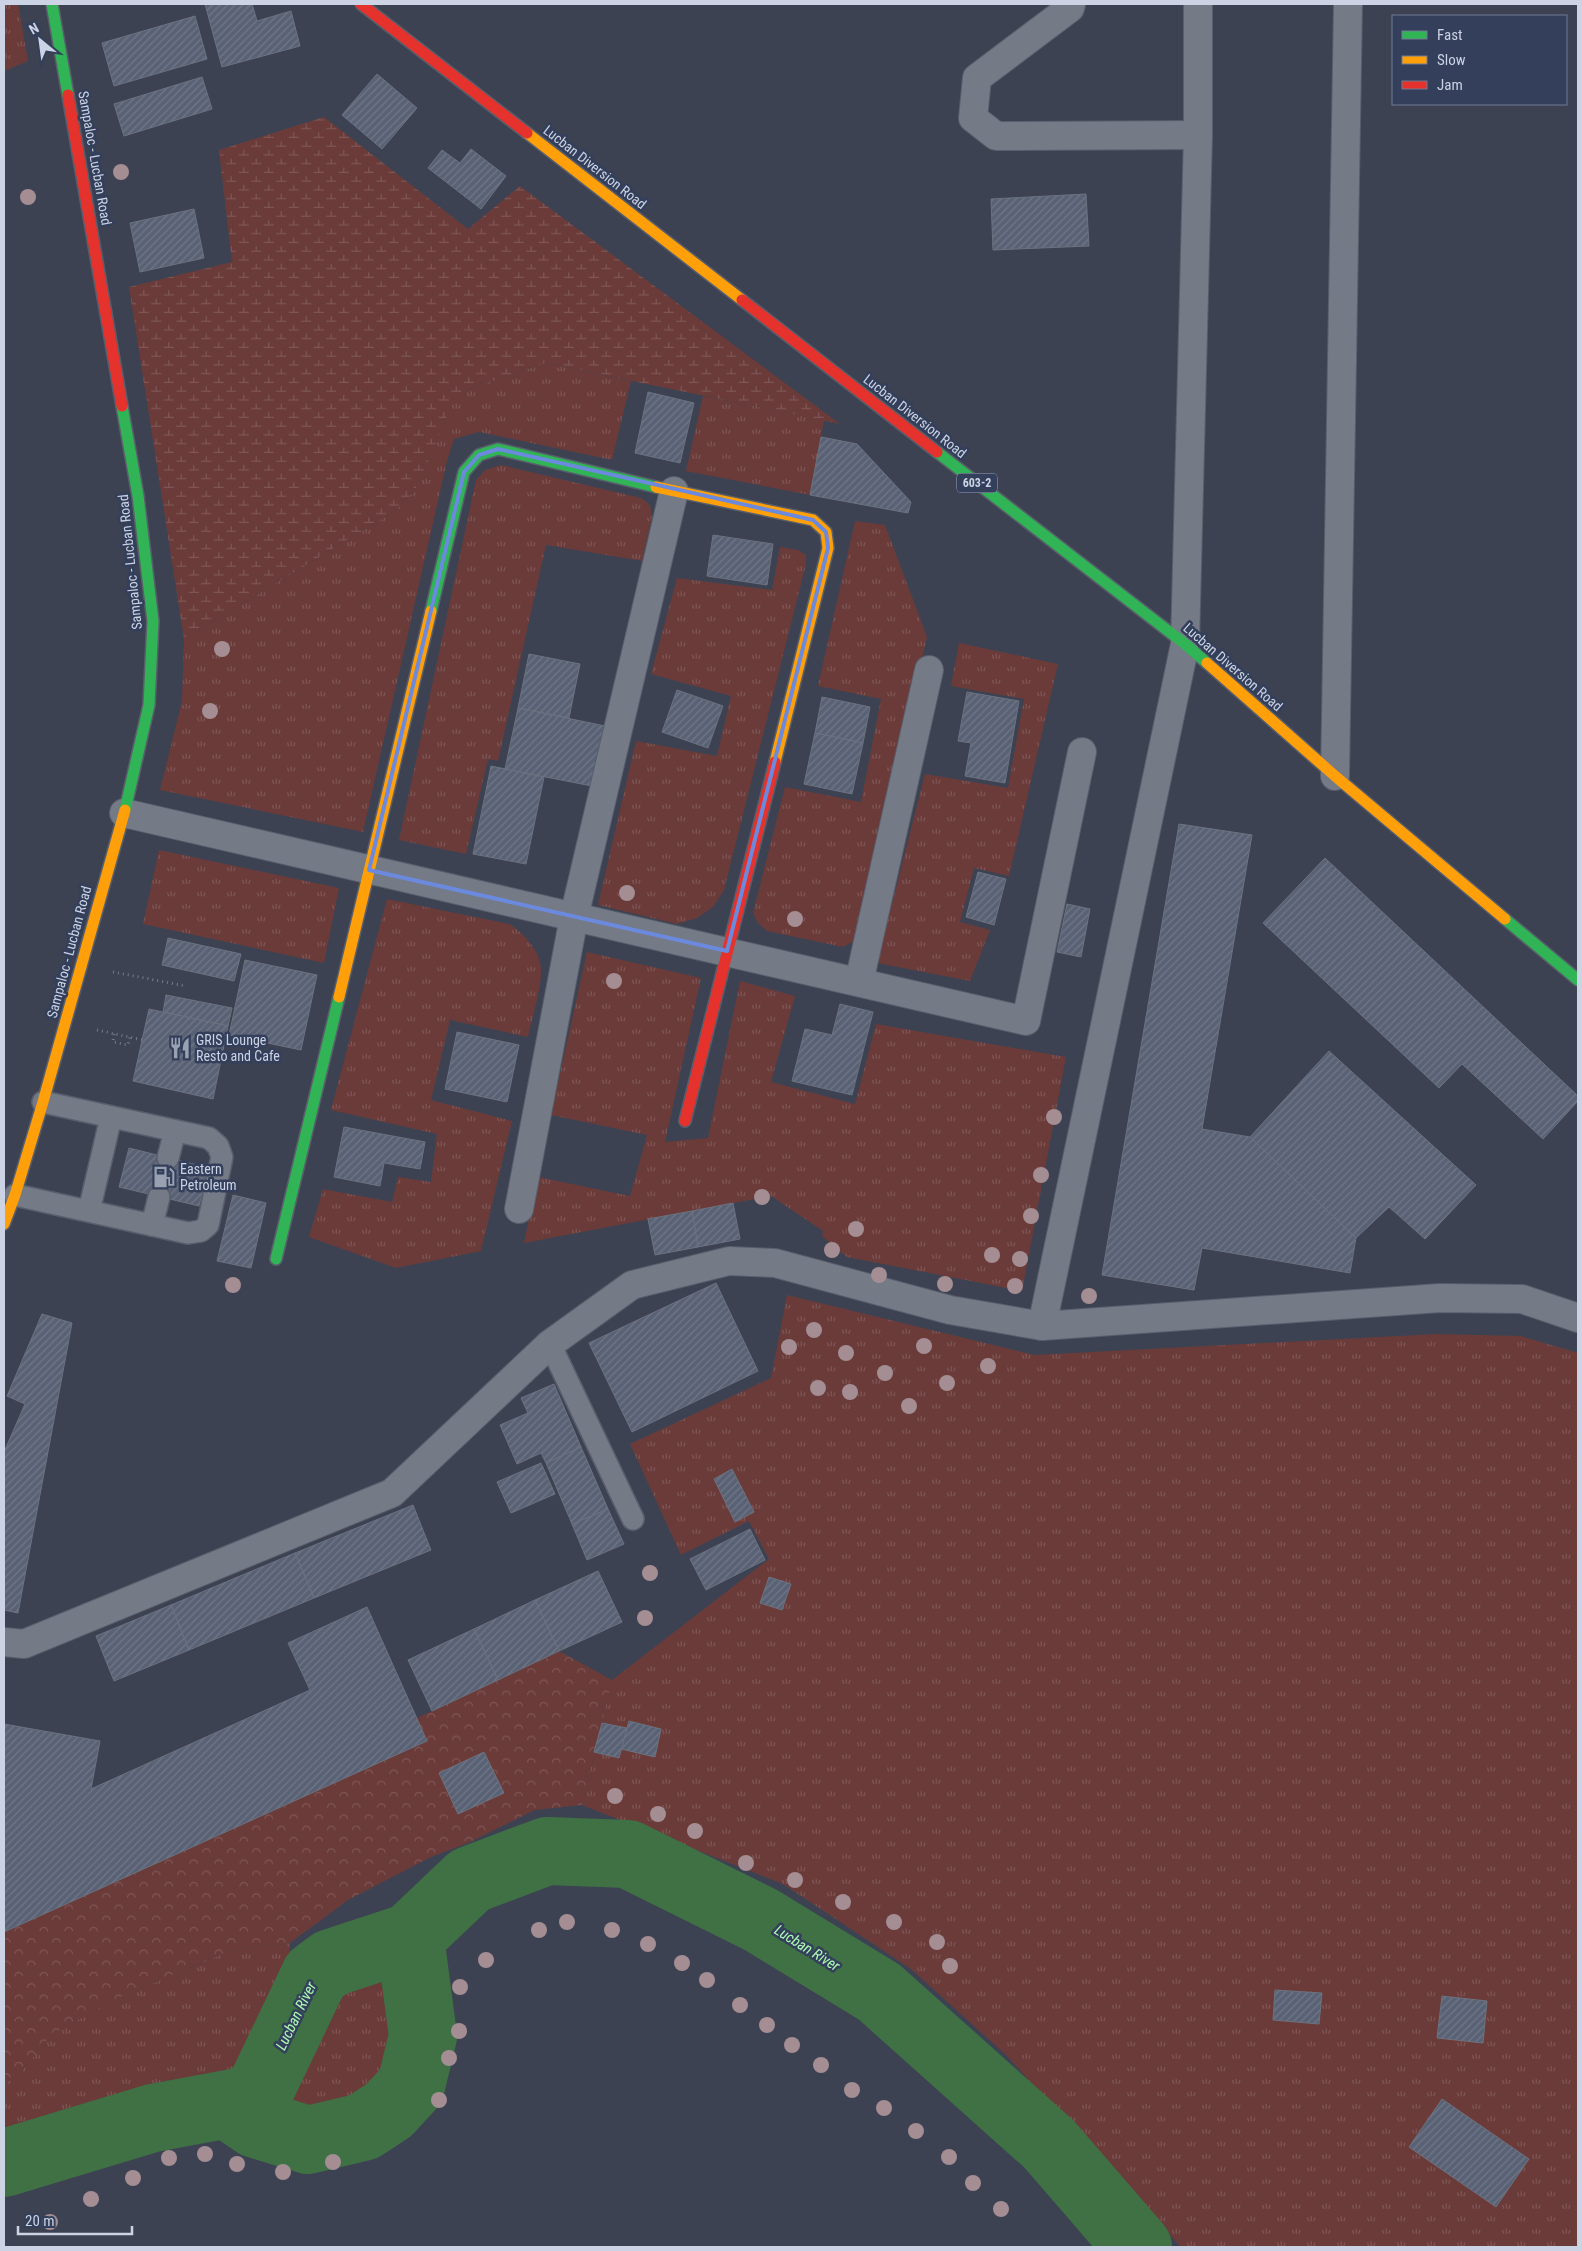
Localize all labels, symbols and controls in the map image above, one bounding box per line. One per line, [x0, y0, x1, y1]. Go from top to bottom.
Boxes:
north arrow [15, 15, 65, 65]
legend [1392, 15, 1567, 105]
text: N [26, 20, 41, 38]
text: Fast [1437, 26, 1462, 44]
text: Slow [1437, 51, 1466, 69]
text: Jam [1437, 76, 1463, 94]
street label: Sampaloc - Lucban Road [75, 90, 115, 226]
street label: Lucban Diversion Road [540, 122, 650, 212]
street label: Lucban Diversion Road [860, 371, 970, 461]
road number: 603-2 [957, 473, 997, 492]
street label: Sampaloc - Lucban Road [115, 494, 145, 630]
street label: Lucban Diversion Road [1180, 620, 1286, 714]
street label: Sampaloc - Lucban Road [44, 884, 94, 1020]
place label: GRIS Lounge Resto and Cafe [196, 1032, 280, 1064]
restaurant icon: GRIS Lounge Resto and Cafe [167, 1035, 193, 1061]
place label: Eastern Petroleum [180, 1161, 237, 1193]
fuel station icon: Eastern Petroleum [151, 1164, 177, 1190]
water label: Lucban River [771, 1921, 843, 1975]
water label: Lucban River [272, 1979, 320, 2053]
scale bar [18, 2204, 131, 2236]
text: 20 m [25, 2212, 55, 2230]

